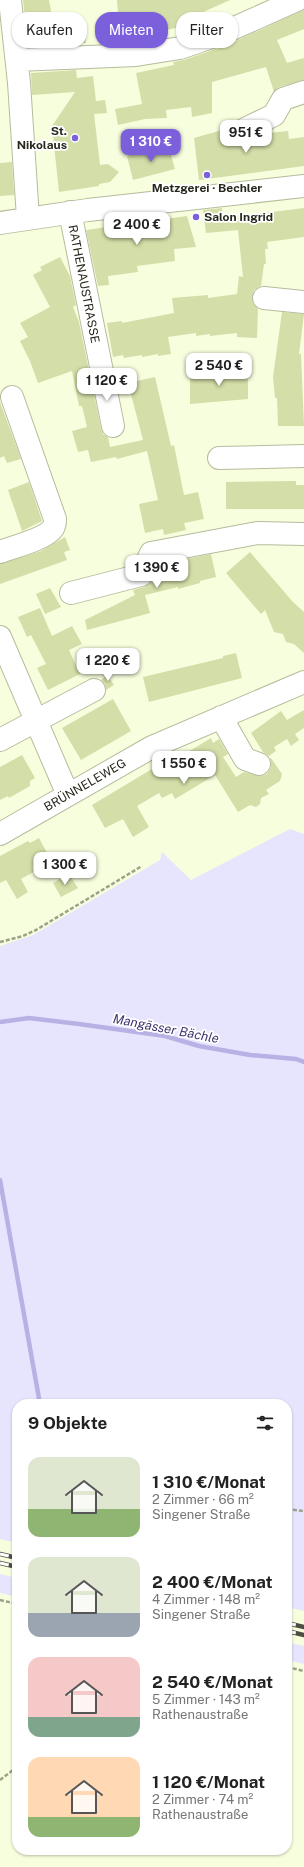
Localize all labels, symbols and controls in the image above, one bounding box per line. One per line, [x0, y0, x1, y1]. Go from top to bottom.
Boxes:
chip: Kaufen [12, 12, 87, 48]
chip: Mieten [95, 12, 168, 48]
chip: Filter [176, 12, 238, 48]
pin: 951 € [218, 120, 274, 154]
place label: St. Nikolaus [17, 124, 67, 152]
text: 951 € [229, 125, 263, 140]
pin: 1 310 € [114, 129, 188, 163]
marker: St. Nikolaus [70, 133, 80, 143]
text: 1 310 € [130, 134, 172, 149]
marker: Metzgerei · Bechler [202, 170, 212, 180]
place label: Metzgerei · Bechler [152, 181, 262, 195]
place label: Salon Ingrid [204, 210, 273, 224]
pin: 2 400 € [100, 212, 174, 246]
marker: Salon Ingrid [191, 212, 201, 222]
text: 2 400 € [113, 217, 161, 232]
street label: RATHENAUSTRASSE [66, 224, 102, 344]
pin: 2 540 € [182, 353, 256, 387]
text: 2 540 € [195, 358, 243, 373]
pin: 1 120 € [70, 368, 144, 402]
text: 1 120 € [86, 373, 128, 388]
pin: 1 390 € [120, 555, 194, 589]
text: 1 390 € [134, 560, 180, 575]
pin: 1 220 € [71, 648, 145, 682]
text: 1 220 € [86, 653, 130, 668]
pin: 1 550 € [147, 751, 221, 785]
street label: BRÜNNELEWEG [42, 756, 128, 814]
text: 1 550 € [161, 756, 207, 771]
pin: 1 300 € [28, 852, 102, 886]
text: 1 300 € [42, 857, 88, 872]
water label: Mangässer Bächle [112, 1011, 220, 1046]
icon: filters [254, 1412, 276, 1434]
text: 9 Objekte [28, 1413, 107, 1433]
text: 1 310 €/Monat [152, 1472, 266, 1492]
icon: home [60, 1473, 108, 1521]
text: 2 Zimmer · 66 m² [152, 1492, 254, 1507]
text: Singener Straße [152, 1507, 250, 1522]
text: 2 400 €/Monat [152, 1572, 273, 1592]
icon: home [60, 1573, 108, 1621]
text: 4 Zimmer · 148 m² [152, 1592, 260, 1607]
text: Singener Straße [152, 1607, 250, 1622]
text: 2 540 €/Monat [152, 1672, 273, 1692]
icon: home [60, 1673, 108, 1721]
text: 5 Zimmer · 143 m² [152, 1692, 260, 1707]
text: Rathenaustraße [152, 1707, 248, 1722]
text: 1 120 €/Monat [152, 1772, 265, 1792]
icon: home [60, 1773, 108, 1821]
text: 2 Zimmer · 74 m² [152, 1792, 253, 1807]
text: Rathenaustraße [152, 1807, 248, 1822]

